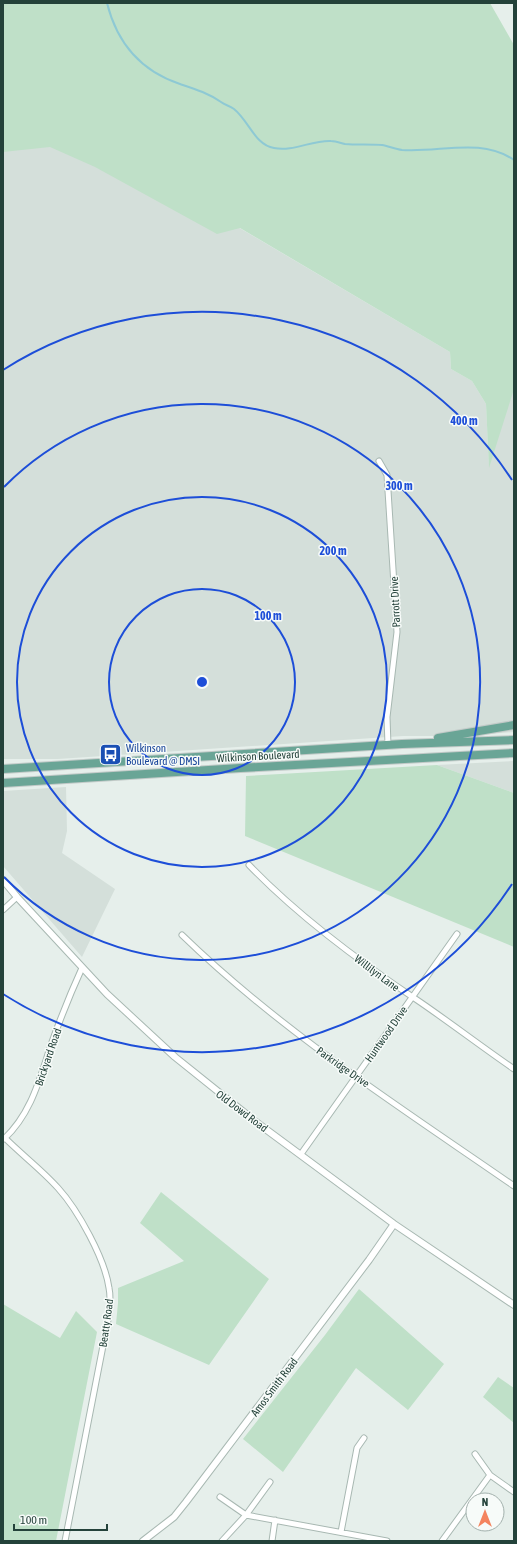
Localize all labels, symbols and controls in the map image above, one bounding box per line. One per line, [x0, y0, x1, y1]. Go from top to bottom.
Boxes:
text: 400 m [449, 414, 478, 428]
text: 300 m [385, 479, 413, 493]
text: 200 m [319, 544, 347, 558]
street label: Parrott Drive [388, 576, 402, 628]
text: 100 m [254, 609, 282, 623]
centre of rings [195, 675, 209, 689]
bus stop icon: Wilkinson Boulevard @ DMSI [98, 741, 124, 767]
place label: Wilkinson Boulevard @ DMSI [126, 742, 200, 767]
street label: Wilkinson Boulevard [216, 748, 300, 764]
street label: Willilyn Lane [352, 952, 402, 994]
street label: Huntwood Drive [362, 1004, 410, 1064]
street label: Brickyard Road [32, 1026, 64, 1088]
street label: Parkridge Drive [314, 1044, 372, 1090]
street label: Old Dowd Road [214, 1088, 270, 1134]
street label: Beatty Road [97, 1298, 115, 1348]
street label: Amos Smith Road [248, 1355, 300, 1419]
north arrow [465, 1492, 505, 1532]
text: N [482, 1496, 488, 1508]
scale bar [14, 1506, 107, 1532]
text: 100 m [20, 1513, 47, 1527]

